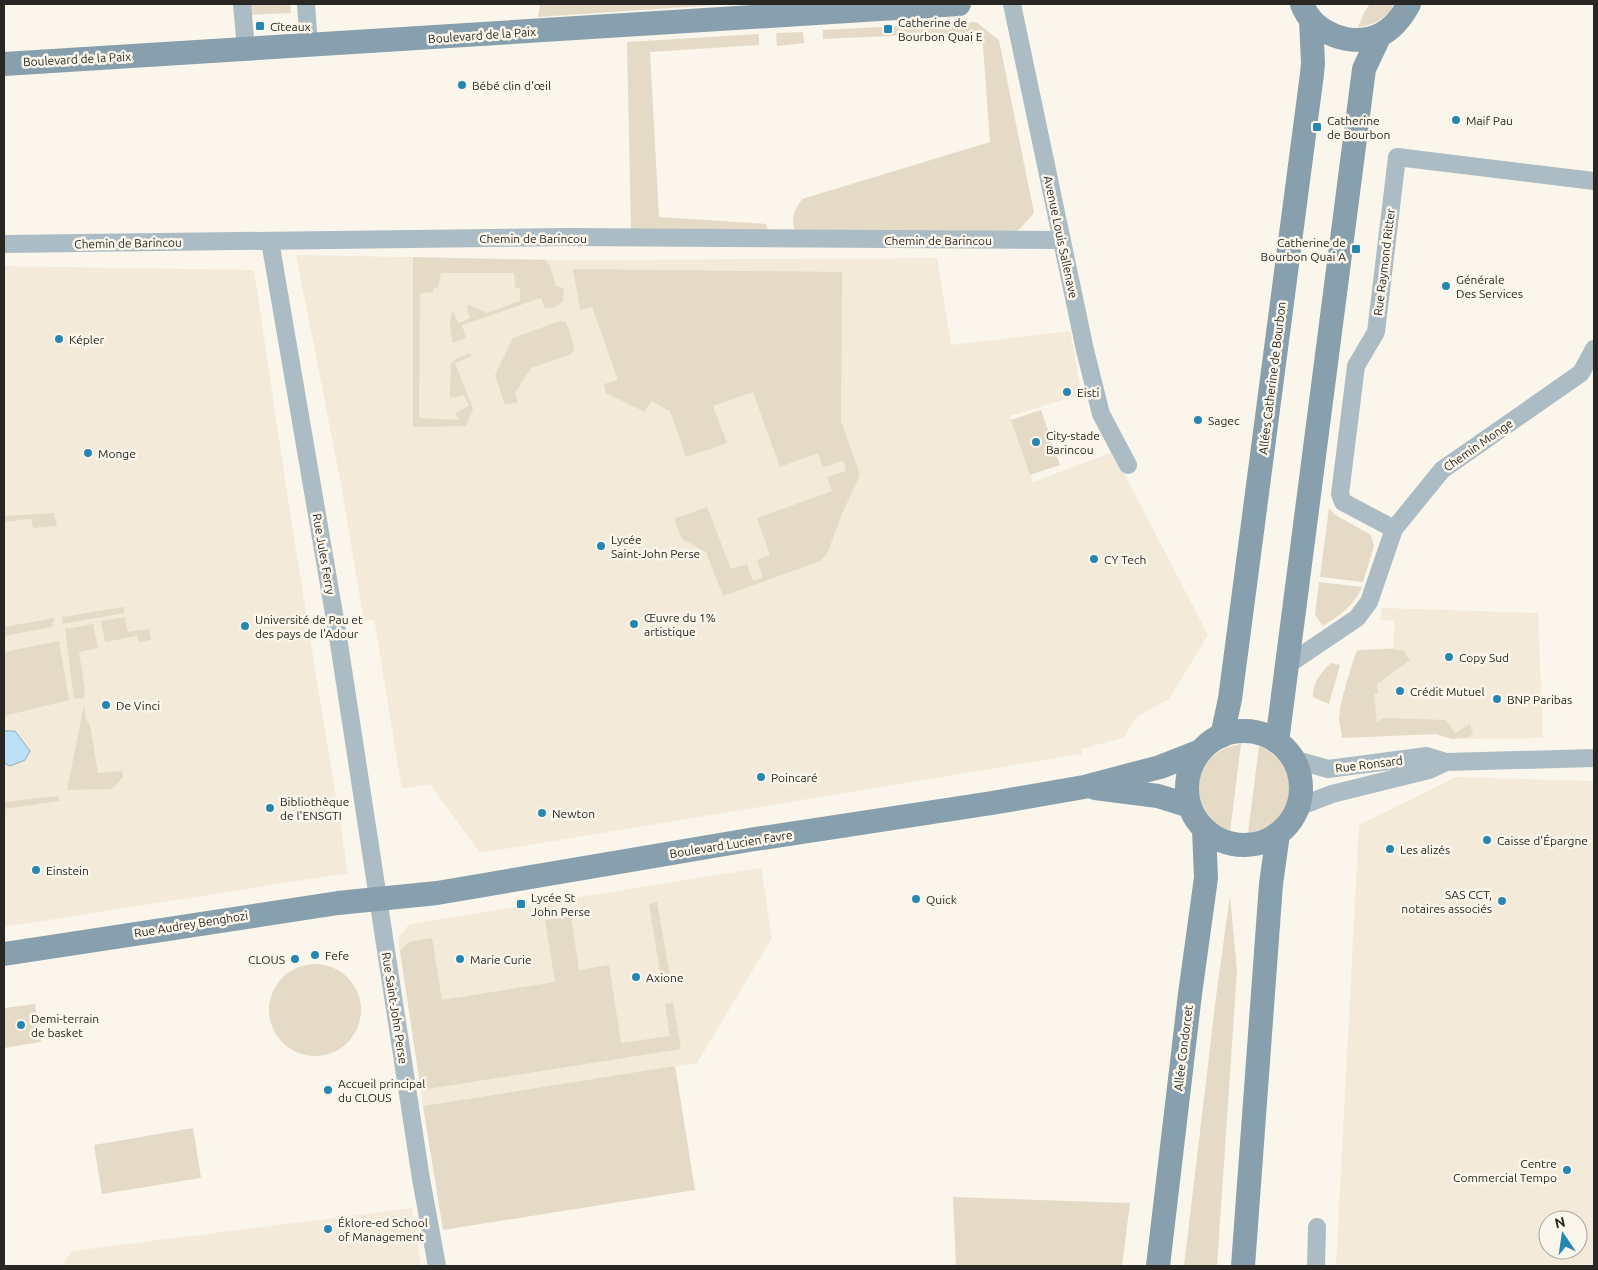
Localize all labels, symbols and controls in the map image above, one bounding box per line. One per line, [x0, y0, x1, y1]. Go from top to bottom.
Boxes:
place label: Catherine de Bourbon Quai E [898, 16, 983, 43]
marker: Cîteaux [254, 20, 266, 32]
place label: Cîteaux [270, 20, 311, 33]
marker: Catherine de Bourbon Quai E [882, 23, 894, 35]
street label: Boulevard de la Paix [428, 25, 536, 45]
street label: Boulevard de la Paix [23, 50, 131, 68]
marker: Bébé clin d'œil [456, 79, 468, 91]
place label: Bébé clin d'œil [472, 79, 551, 92]
place label: Catherine de Bourbon [1327, 114, 1390, 141]
marker: Maif Pau [1450, 114, 1462, 126]
place label: Maif Pau [1466, 114, 1513, 127]
marker: Catherine de Bourbon [1311, 121, 1323, 133]
street label: Avenue Louis Sallenave [1042, 175, 1080, 299]
street label: Rue Raymond Ritter [1371, 207, 1397, 316]
street label: Chemin de Barincou [479, 232, 587, 245]
street label: Chemin de Barincou [884, 234, 992, 247]
street label: Chemin de Barincou [74, 236, 182, 250]
place label: Catherine de Bourbon Quai A [1261, 236, 1346, 263]
marker: Catherine de Bourbon Quai A [1350, 243, 1362, 255]
place label: Générale Des Services [1456, 273, 1523, 300]
marker: Générale Des Services [1440, 280, 1452, 292]
street label: Allées Catherine de Bourbon [1256, 301, 1288, 455]
marker: Képler [53, 333, 65, 345]
place label: Képler [69, 333, 105, 346]
marker: Eisti [1061, 386, 1073, 398]
place label: Eisti [1077, 386, 1100, 399]
marker: Sagec [1192, 414, 1204, 426]
place label: Sagec [1208, 414, 1240, 427]
street label: Chemin Monge [1441, 416, 1515, 474]
place label: City-stade Barincou [1046, 429, 1100, 456]
marker: City-stade Barincou [1030, 436, 1042, 448]
marker: Monge [82, 447, 94, 459]
place label: Monge [98, 447, 136, 460]
street label: Rue Jules Ferry [310, 512, 338, 596]
place label: Lycée Saint-John Perse [611, 533, 700, 560]
marker: Lycée Saint-John Perse [595, 540, 607, 552]
marker: CY Tech [1088, 553, 1100, 565]
place label: CY Tech [1104, 553, 1146, 566]
place label: Œuvre du 1% artistique [644, 611, 716, 638]
place label: Université de Pau et des pays de l'Adour [255, 613, 363, 640]
marker: Œuvre du 1% artistique [628, 618, 640, 630]
marker: Université de Pau et des pays de l'Adour [239, 620, 251, 632]
marker: Copy Sud [1443, 651, 1455, 663]
place label: Copy Sud [1459, 651, 1509, 664]
marker: Crédit Mutuel [1394, 685, 1406, 697]
place label: Crédit Mutuel [1410, 685, 1485, 698]
marker: BNP Paribas [1491, 693, 1503, 705]
place label: BNP Paribas [1507, 693, 1572, 706]
marker: De Vinci [100, 699, 112, 711]
place label: De Vinci [116, 699, 160, 712]
street label: Rue Ronsard [1334, 753, 1404, 775]
marker: Poincaré [755, 771, 767, 783]
place label: Poincaré [771, 771, 818, 784]
place label: Bibliothèque de l'ENSGTI [280, 795, 349, 822]
marker: Bibliothèque de l'ENSGTI [264, 802, 276, 814]
marker: Newton [536, 807, 548, 819]
place label: Newton [552, 807, 595, 820]
street label: Boulevard Lucien Favre [669, 828, 793, 860]
marker: Caisse d'Épargne [1481, 834, 1493, 846]
place label: Caisse d'Épargne [1497, 834, 1588, 847]
marker: Les alizés [1384, 843, 1396, 855]
place label: Les alizés [1400, 843, 1450, 856]
marker: Einstein [30, 864, 42, 876]
place label: Einstein [46, 864, 89, 877]
place label: SAS CCT, notaires associés [1401, 888, 1492, 915]
place label: Lycée St John Perse [531, 891, 590, 918]
marker: Quick [910, 893, 922, 905]
place label: Quick [926, 893, 957, 906]
marker: SAS CCT, notaires associés [1496, 895, 1508, 907]
marker: Lycée St John Perse [515, 898, 527, 910]
street label: Rue Audrey Benghozi [133, 909, 249, 939]
marker: Fefe [309, 949, 321, 961]
place label: Fefe [325, 949, 349, 962]
street label: Rue Saint-John Perse [380, 951, 410, 1065]
place label: CLOUS [248, 953, 285, 966]
marker: CLOUS [289, 953, 301, 965]
marker: Marie Curie [454, 953, 466, 965]
place label: Marie Curie [470, 953, 532, 966]
marker: Axione [630, 971, 642, 983]
place label: Axione [646, 971, 684, 984]
street label: Allée Condorcet [1171, 1004, 1195, 1092]
place label: Demi-terrain de basket [31, 1012, 99, 1039]
marker: Demi-terrain de basket [15, 1019, 27, 1031]
place label: Accueil principal du CLOUS [338, 1077, 425, 1104]
marker: Accueil principal du CLOUS [322, 1084, 334, 1096]
place label: Centre Commercial Tempo [1453, 1157, 1557, 1184]
marker: Centre Commercial Tempo [1561, 1164, 1573, 1176]
north arrow [1538, 1210, 1588, 1260]
text: N [1553, 1213, 1567, 1231]
place label: Éklore-ed School of Management [338, 1216, 428, 1243]
marker: Éklore-ed School of Management [322, 1223, 334, 1235]

